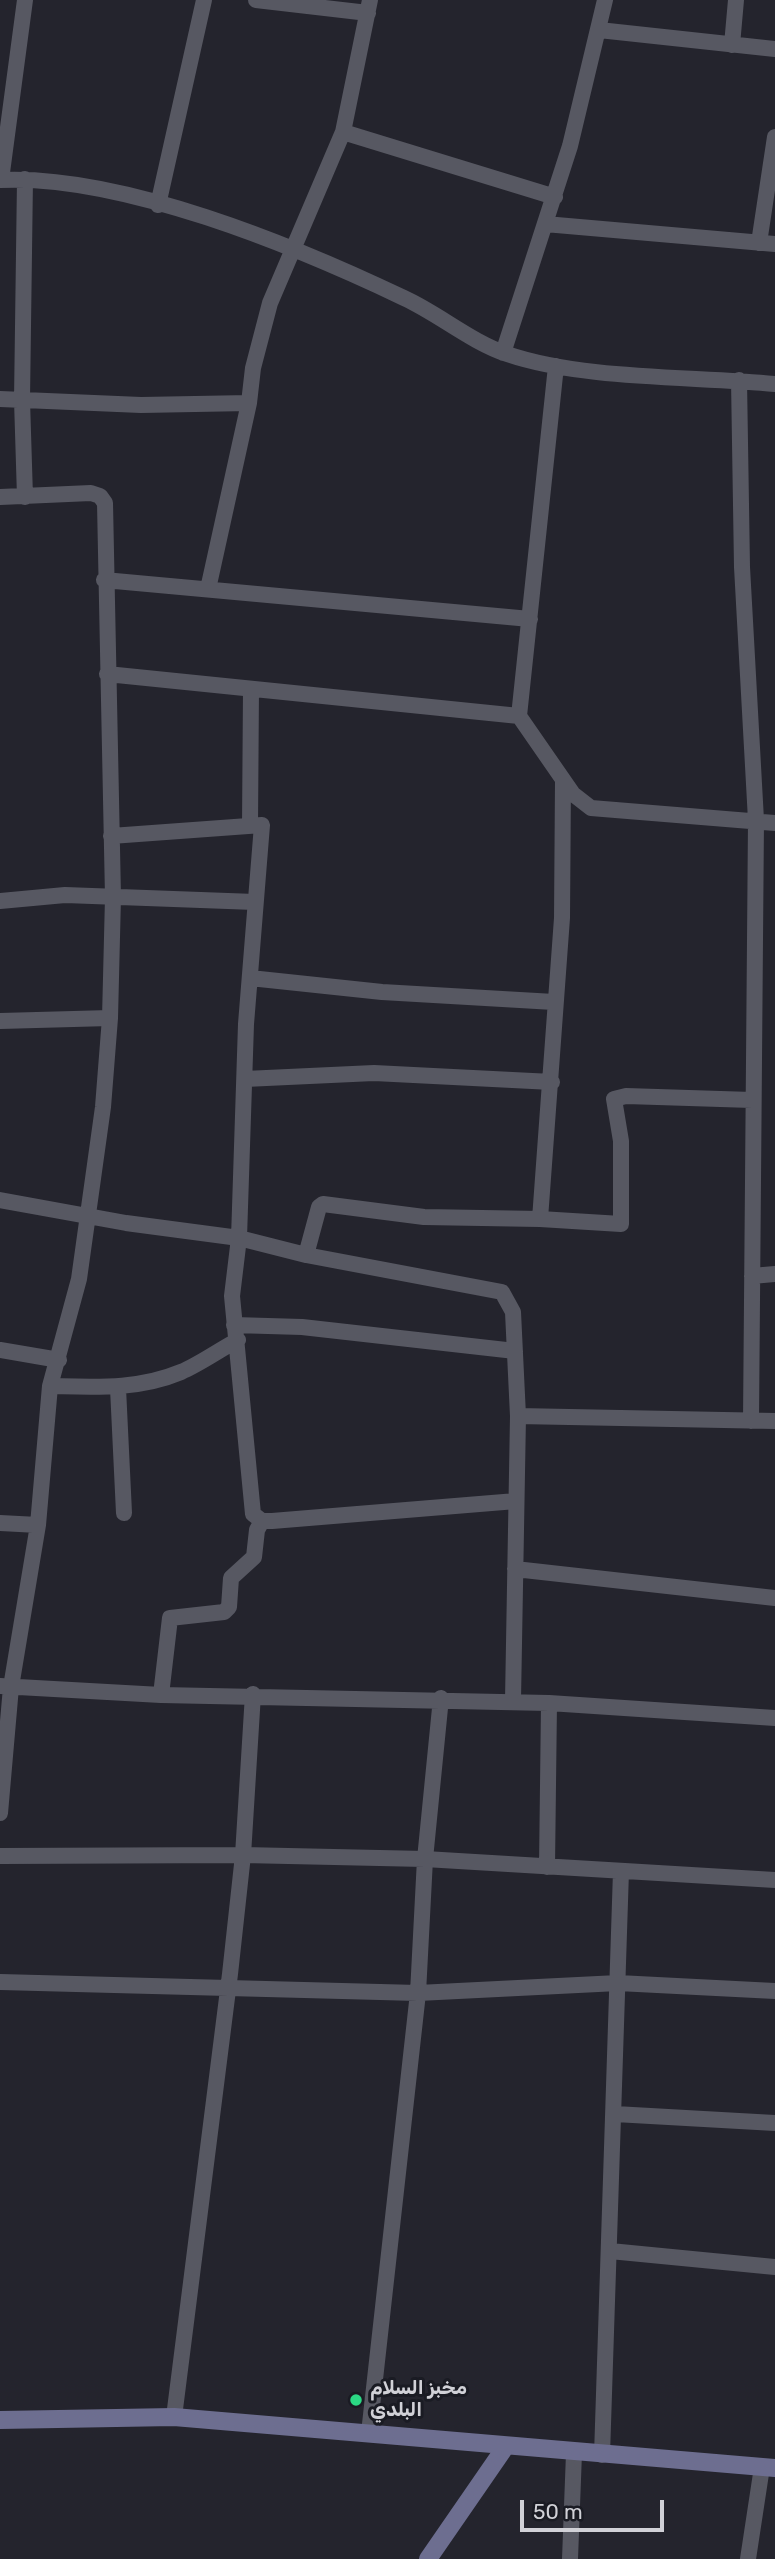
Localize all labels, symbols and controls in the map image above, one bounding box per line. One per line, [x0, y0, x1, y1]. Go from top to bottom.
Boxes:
place label: مخبز السلام البلدي [370, 2378, 467, 2422]
marker: مخبز السلام البلدي [348, 2392, 364, 2408]
scale bar [523, 2486, 666, 2530]
text: 50 m [533, 2499, 583, 2524]

